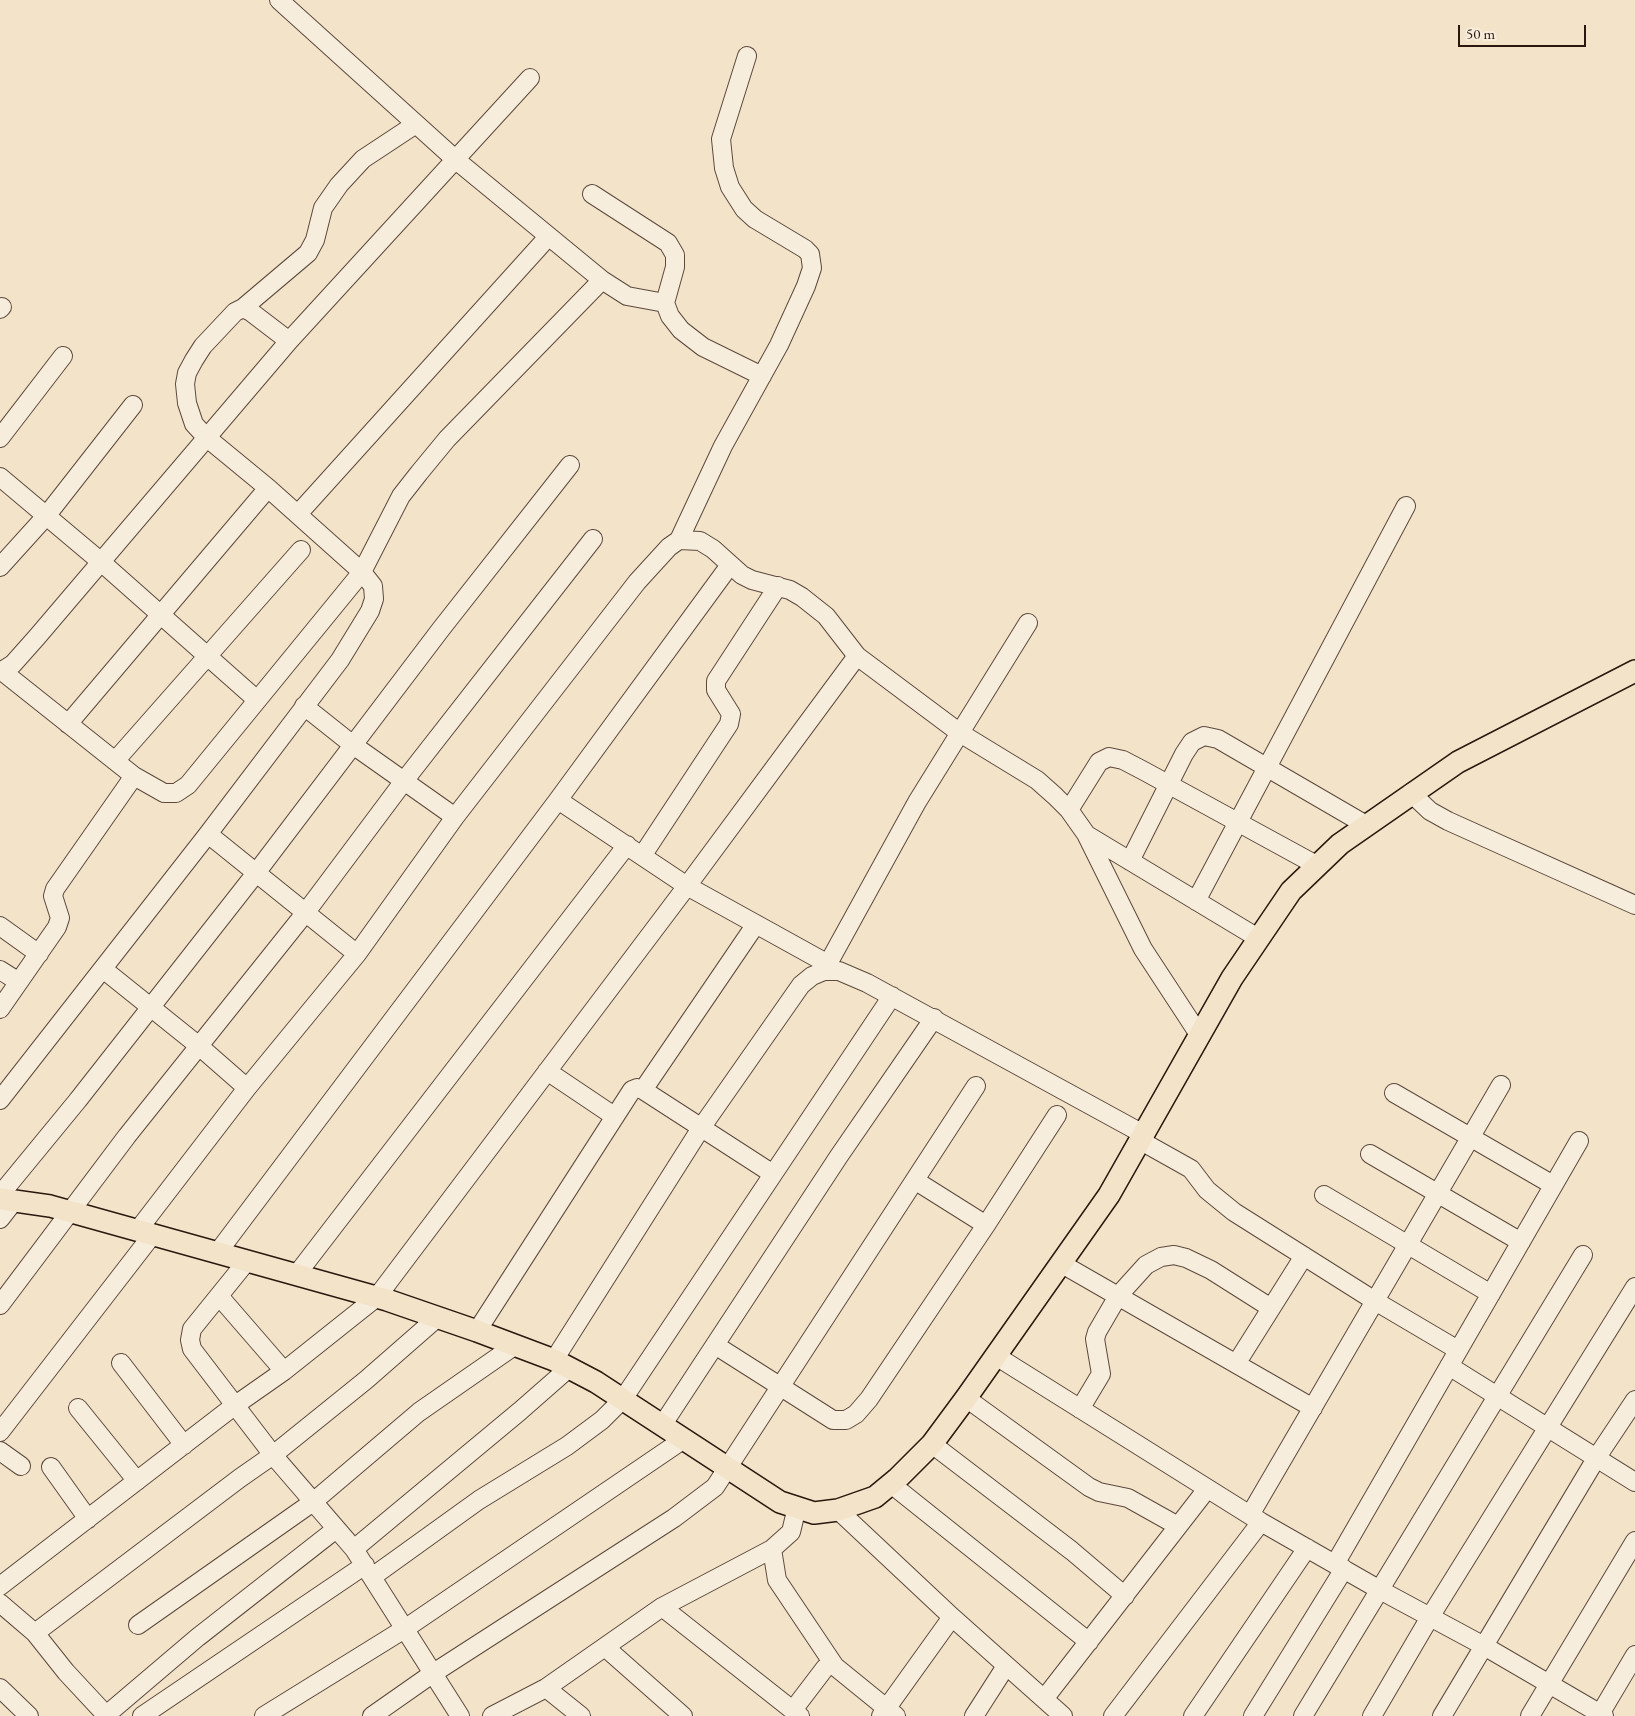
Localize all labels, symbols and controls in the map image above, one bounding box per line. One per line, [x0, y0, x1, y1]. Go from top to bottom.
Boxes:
scale bar [1460, 15, 1588, 47]
text: 50 m [1466, 24, 1495, 43]

